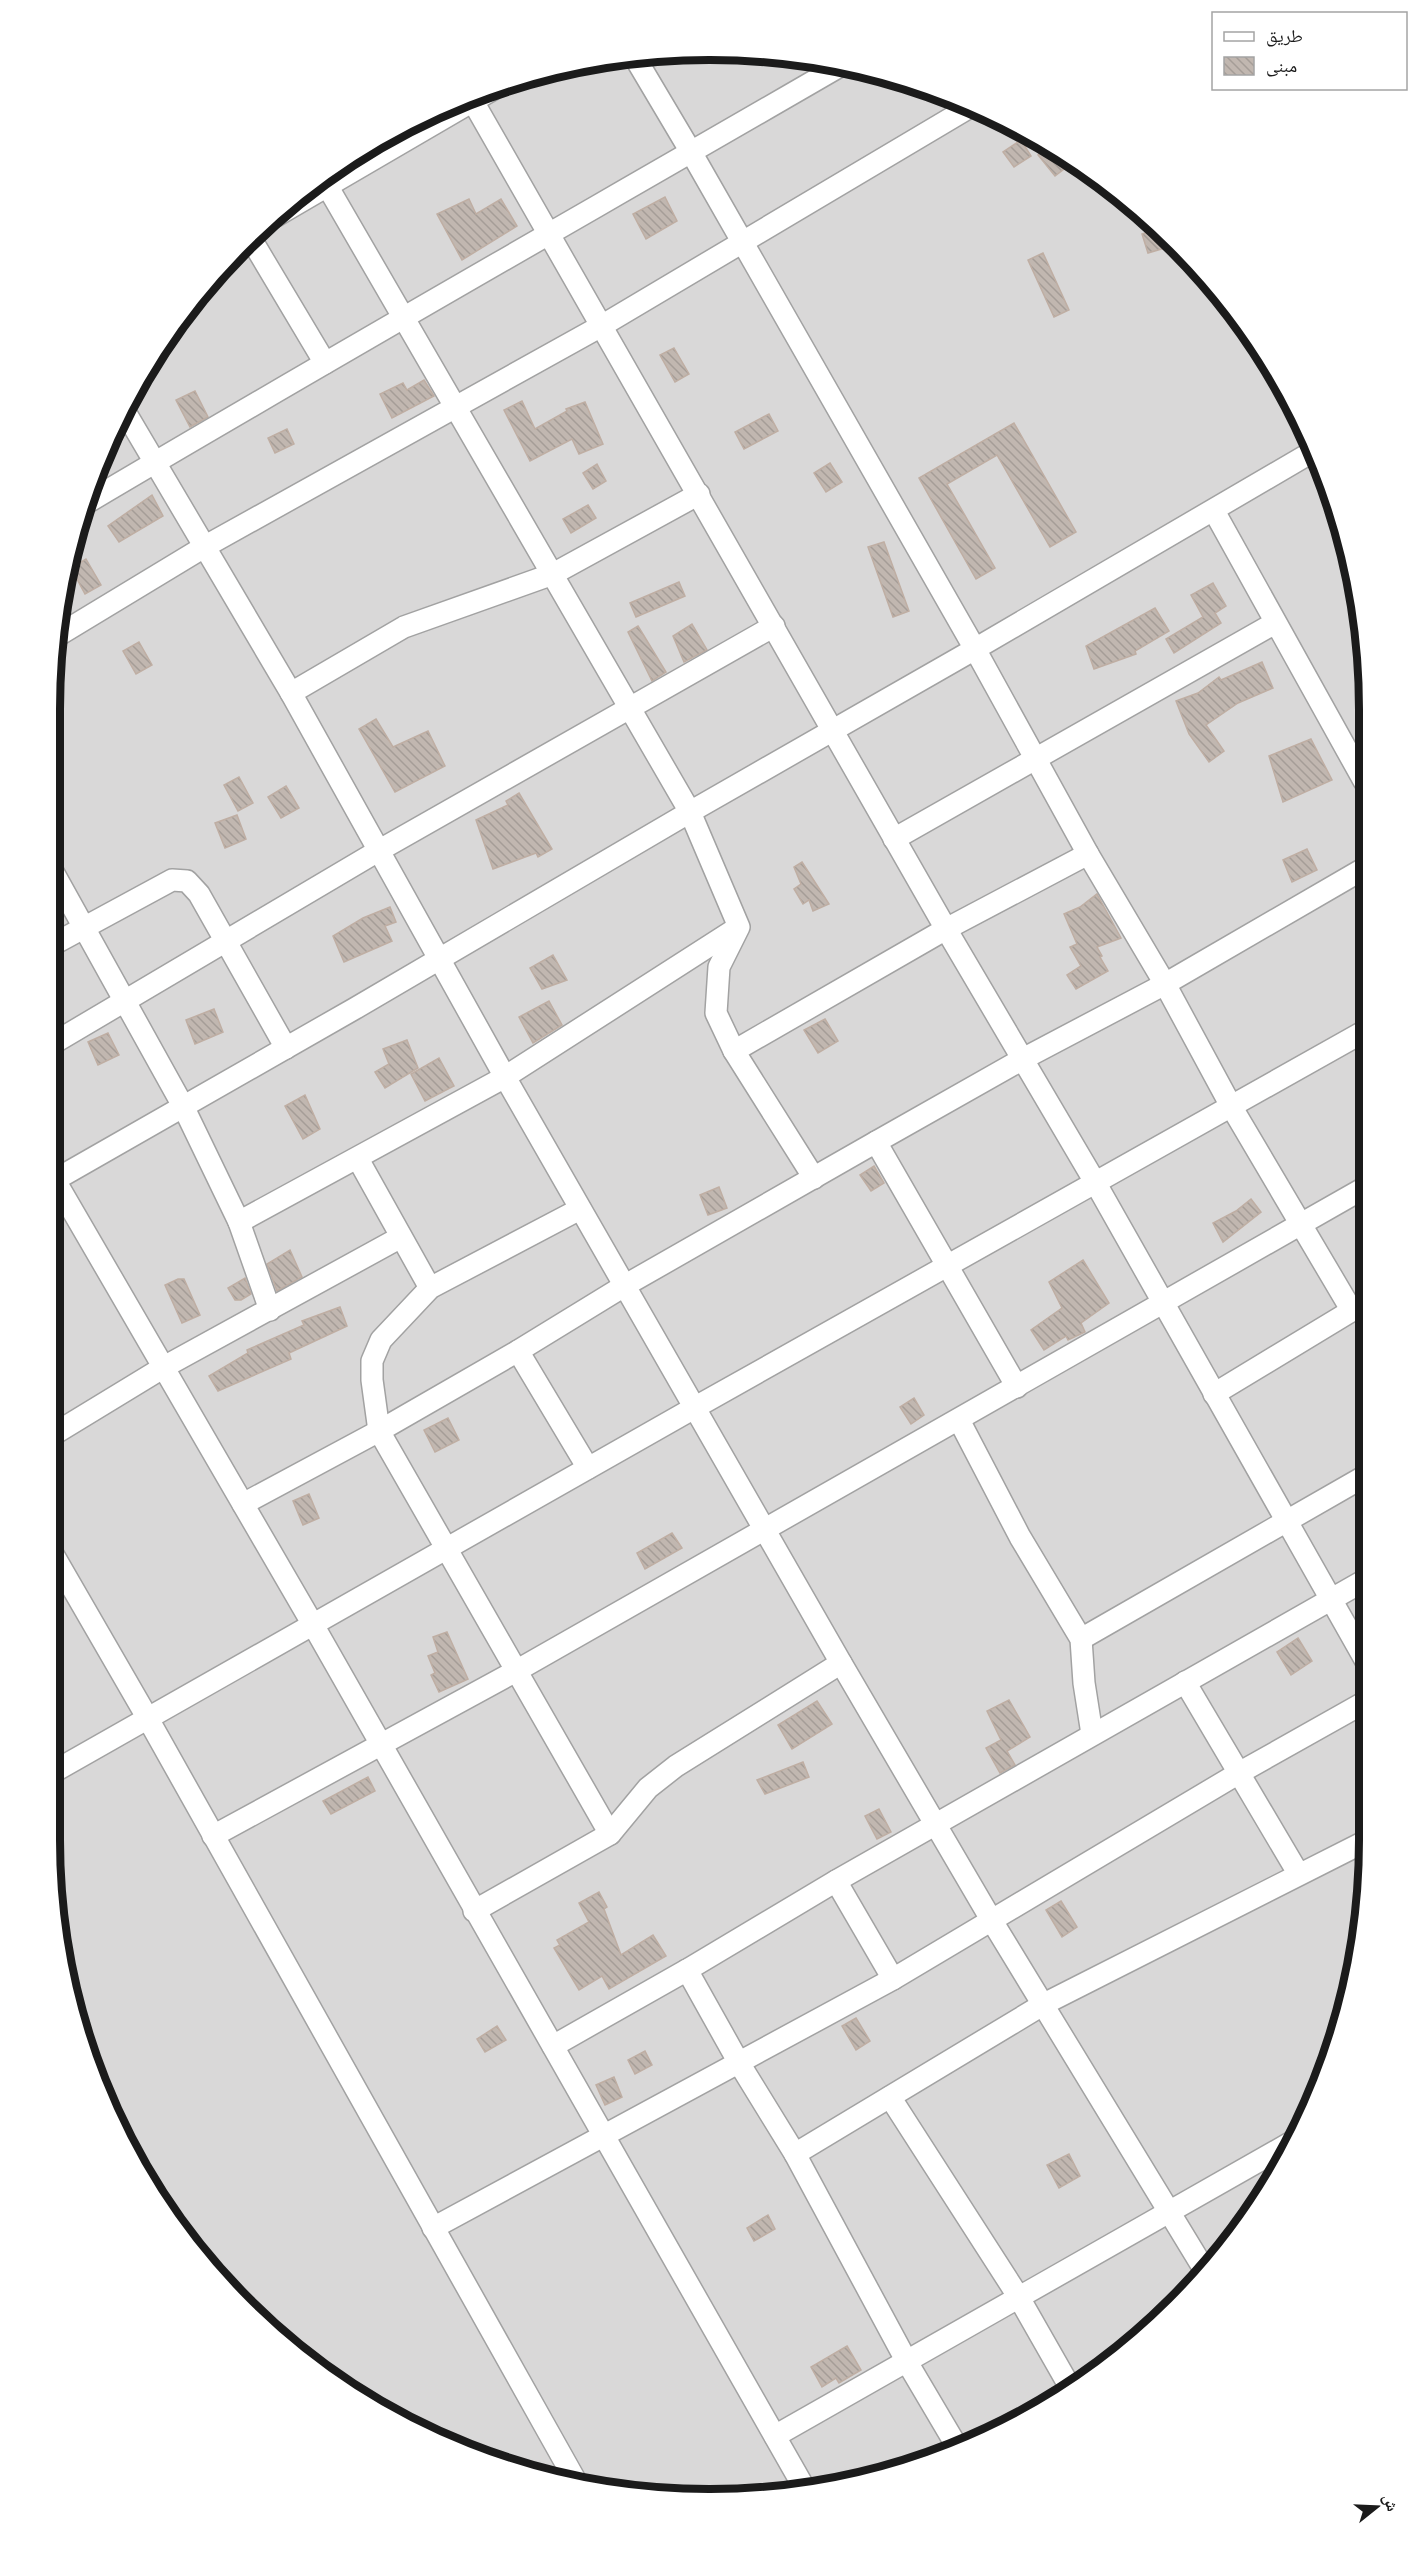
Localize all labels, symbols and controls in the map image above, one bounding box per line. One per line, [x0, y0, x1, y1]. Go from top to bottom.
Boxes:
legend [1212, 12, 1407, 90]
text: طريق [1266, 24, 1303, 47]
text: مبنى [1266, 54, 1297, 77]
north arrow [1347, 2477, 1407, 2537]
text: ش [1379, 2491, 1403, 2514]

